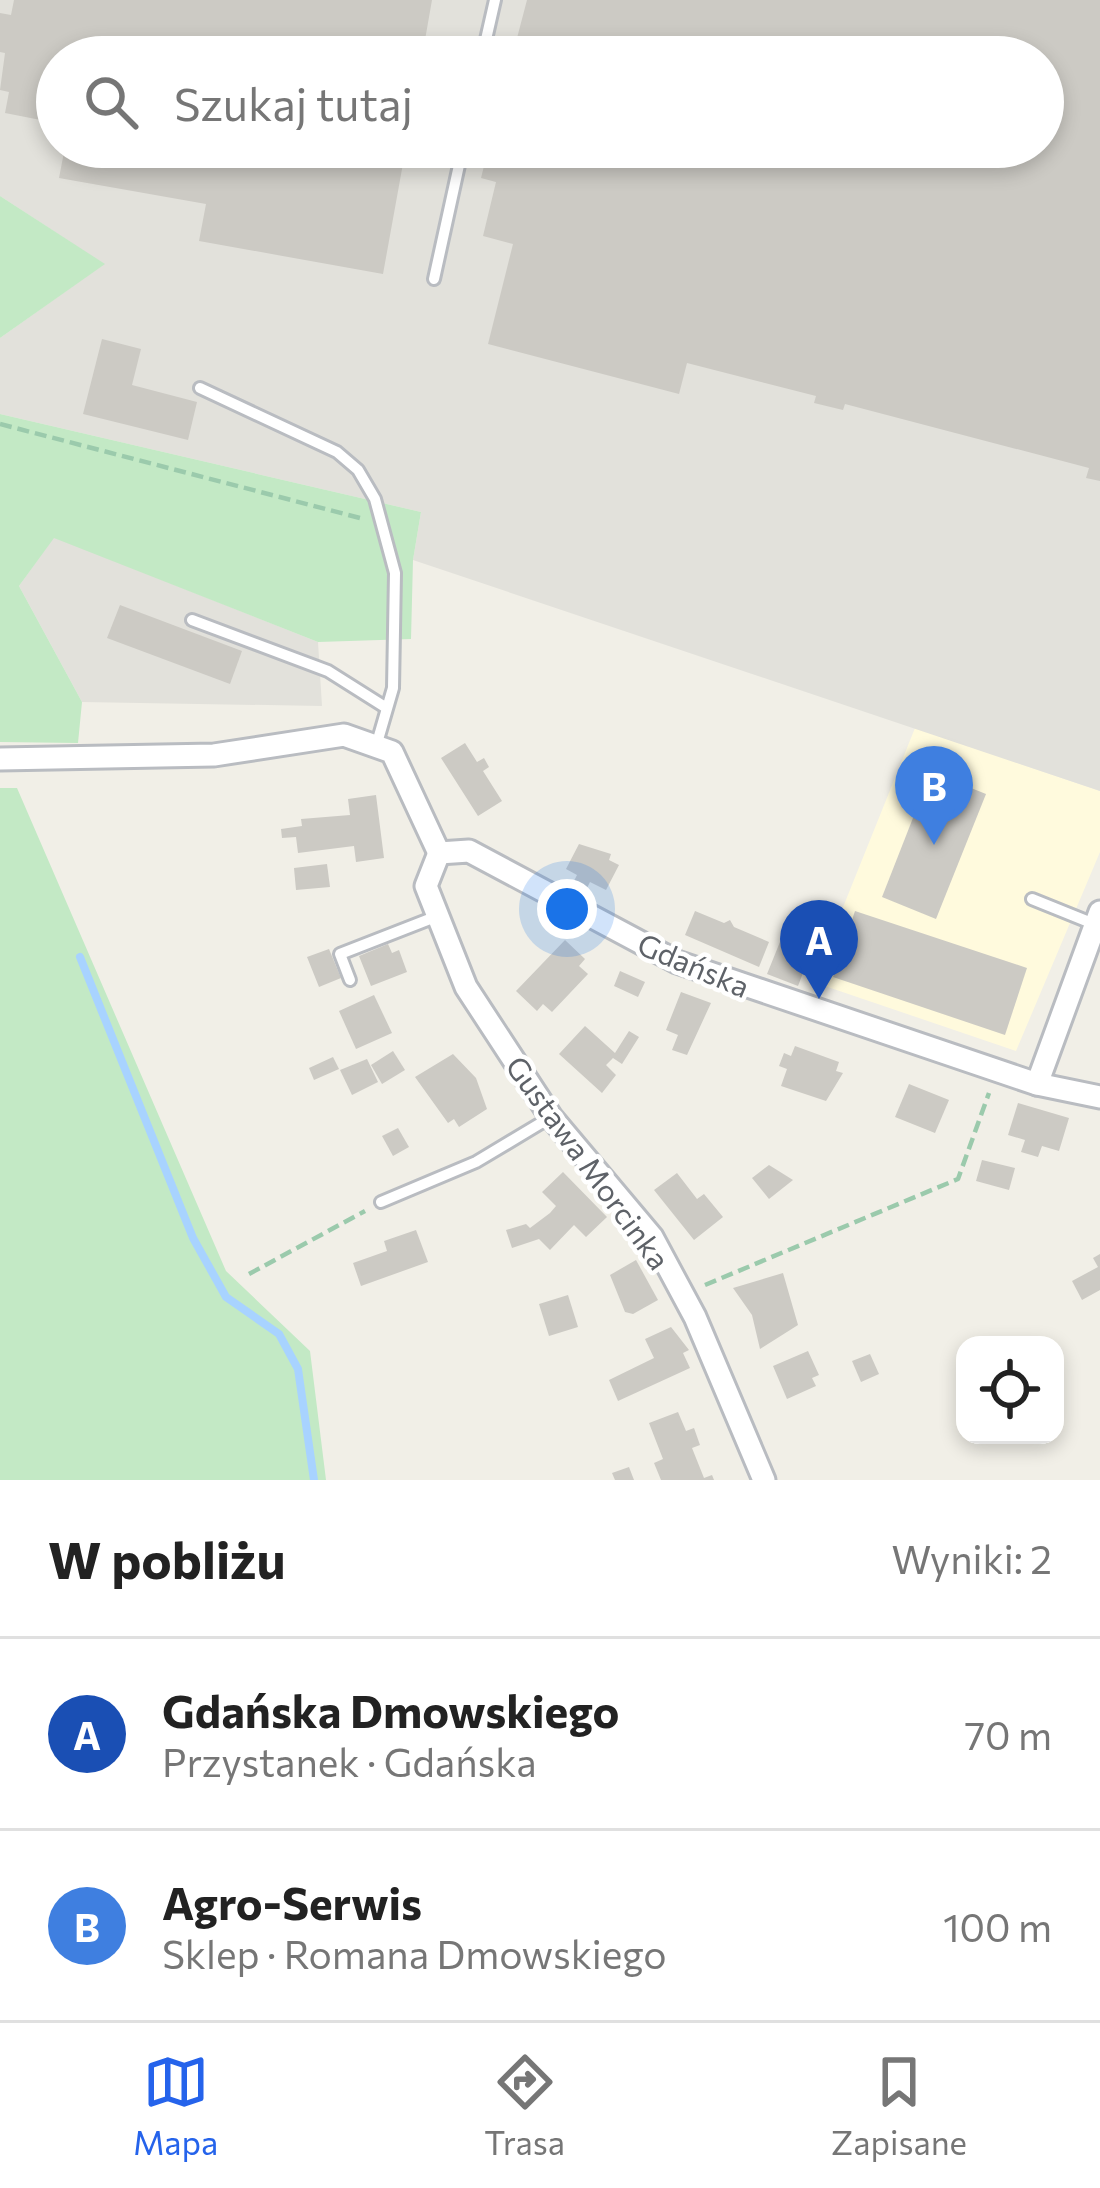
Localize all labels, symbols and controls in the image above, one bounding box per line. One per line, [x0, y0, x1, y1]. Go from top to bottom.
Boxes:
search box [36, 36, 1064, 168]
icon: search [78, 69, 144, 135]
text: Szukaj tutaj [174, 75, 413, 130]
pin: B [895, 746, 973, 845]
your location [537, 879, 597, 939]
pin: A [780, 900, 858, 999]
street label: Gdańska [633, 924, 755, 1004]
street label: Gustawa Morcinka [499, 1048, 679, 1276]
map controls [956, 1336, 1064, 1444]
button: locate [956, 1336, 1064, 1444]
text: W pobliżu [48, 1527, 285, 1590]
text: Wyniki: 2 [891, 1534, 1052, 1582]
text: Gdańska Dmowskiego [162, 1682, 619, 1737]
text: A [73, 1710, 101, 1758]
text: 70 m [965, 1710, 1052, 1758]
text: Przystanek · Gdańska [162, 1737, 537, 1785]
text: Agro-Serwis [162, 1874, 422, 1929]
text: B [74, 1902, 100, 1950]
text: 100 m [943, 1902, 1052, 1950]
text: Sklep · Romana Dmowskiego [162, 1929, 667, 1977]
tab: Mapa [133, 2049, 218, 2162]
tab: Trasa [484, 2049, 565, 2162]
tab: Zapisane [831, 2049, 967, 2162]

